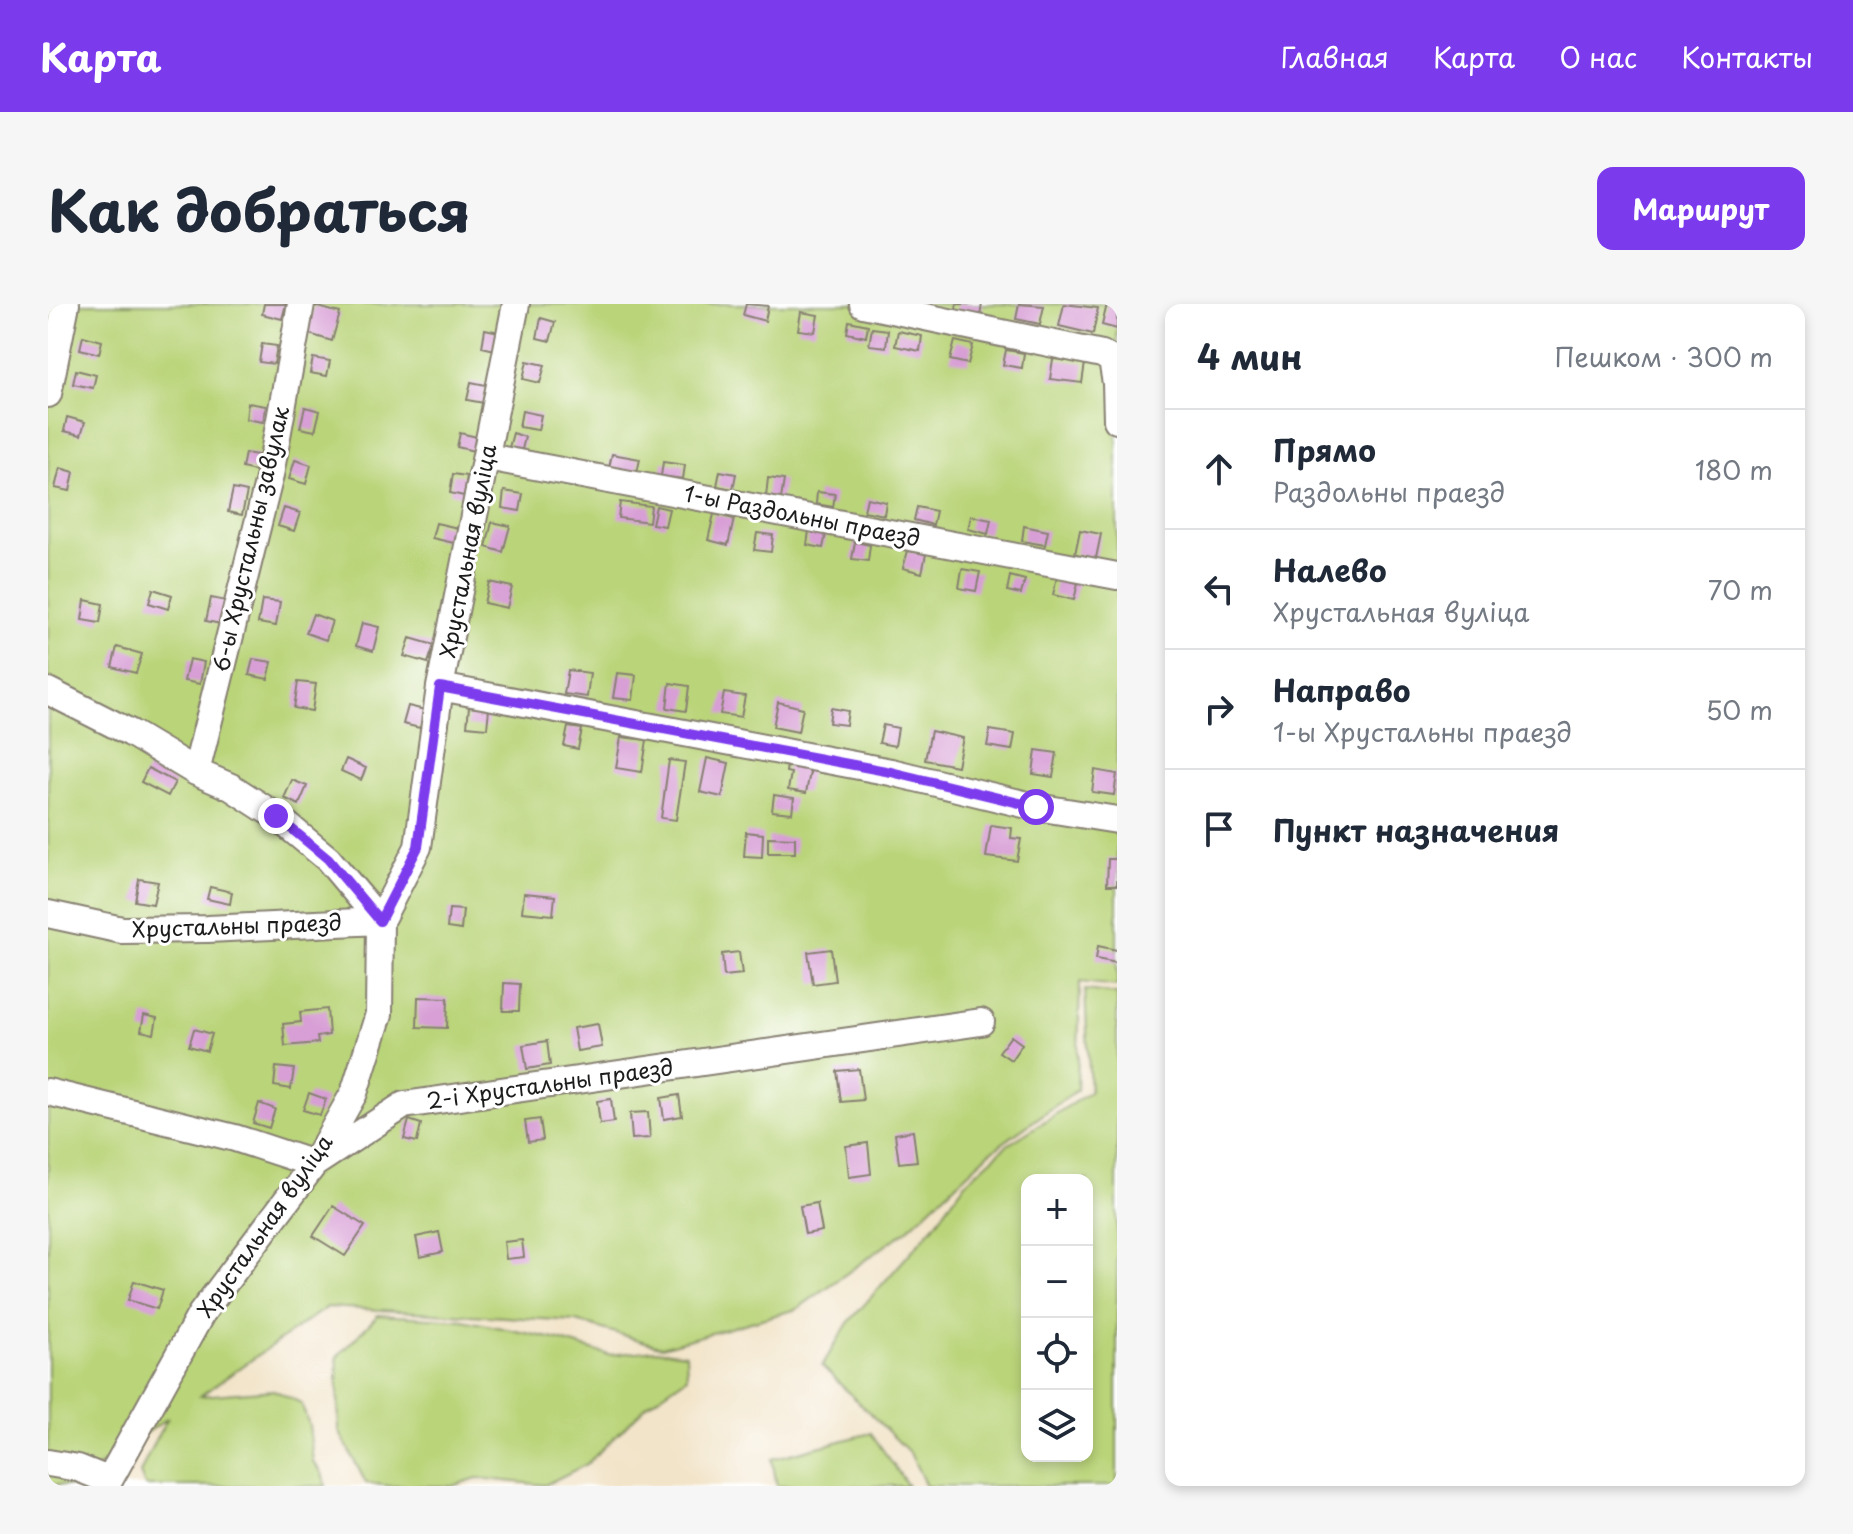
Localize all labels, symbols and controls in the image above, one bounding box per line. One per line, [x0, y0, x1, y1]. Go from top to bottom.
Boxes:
text: Карта [40, 28, 162, 85]
text: Главная [1281, 35, 1389, 78]
text: Карта [1433, 35, 1515, 78]
text: О нас [1559, 35, 1637, 78]
text: Контакты [1681, 35, 1813, 78]
text: Как добраться [48, 166, 471, 251]
button: Маршрут [1597, 167, 1805, 250]
text: 4 мин [1197, 330, 1302, 382]
text: Пешком · 300 m [1555, 337, 1773, 376]
street label: 6-ы Хрустальны завулак [203, 402, 296, 675]
text: Прямо [1273, 427, 1376, 472]
street label: Хрустальная вуліца [430, 441, 504, 660]
icon: ahead [1197, 447, 1241, 491]
text: 180 m [1695, 450, 1773, 489]
text: Раздольны праезд [1273, 472, 1505, 511]
street label: 1-ы Раздольны праезд [681, 475, 923, 554]
text: Налево [1273, 547, 1387, 592]
icon: left [1197, 567, 1241, 611]
text: 70 m [1708, 570, 1773, 609]
text: Хрустальная вуліца [1273, 592, 1529, 631]
text: Направо [1273, 667, 1411, 712]
icon: right [1197, 687, 1241, 731]
text: 50 m [1706, 690, 1773, 729]
text: 1-ы Хрустальны праезд [1273, 712, 1572, 751]
route start [1018, 789, 1054, 825]
route end [258, 798, 294, 834]
icon: arrive [1197, 807, 1241, 851]
text: Пункт назначения [1273, 807, 1559, 852]
street label: Хрустальны праезд [131, 904, 342, 945]
street label: 2-і Хрустальны праезд [424, 1049, 675, 1116]
street label: Хрустальная вуліца [188, 1126, 340, 1323]
map controls [1021, 1174, 1093, 1462]
button: + [1021, 1174, 1093, 1246]
button: − [1021, 1246, 1093, 1318]
button: locate [1021, 1318, 1093, 1390]
button: layers [1021, 1390, 1093, 1462]

